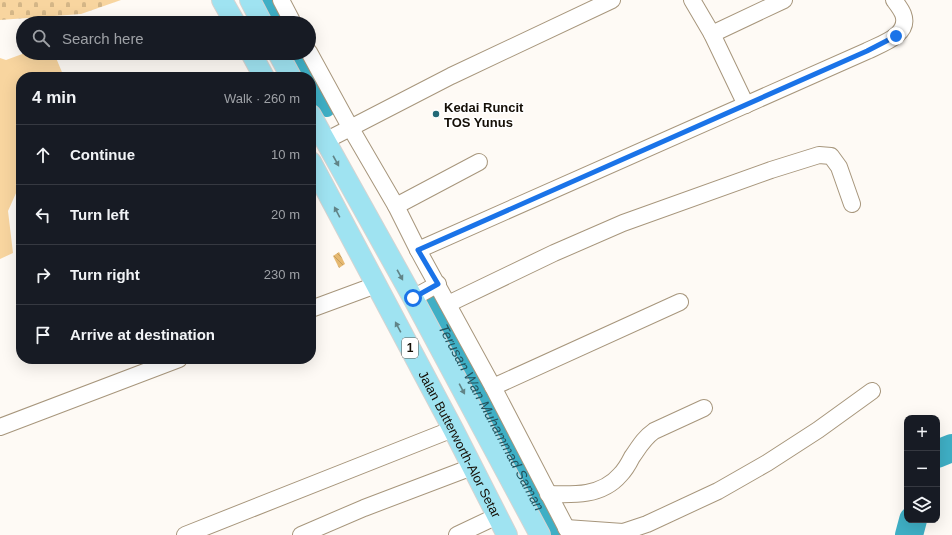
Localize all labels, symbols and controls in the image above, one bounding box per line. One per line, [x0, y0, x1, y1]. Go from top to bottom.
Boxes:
search box [16, 16, 316, 60]
icon: search [30, 27, 52, 49]
route end [887, 27, 905, 45]
text: Search here [62, 30, 144, 47]
text: 4 min [32, 88, 76, 107]
text: Walk · 260 m [224, 91, 300, 106]
place label: Kedai Runcit TOS Yunus [444, 100, 524, 130]
marker: Kedai Runcit TOS Yunus [431, 109, 441, 119]
icon: ahead [32, 144, 54, 166]
text: Continue [70, 146, 135, 163]
text: 10 m [271, 147, 300, 162]
one-way arrow [333, 155, 340, 167]
icon: left [32, 204, 54, 226]
text: Turn left [70, 206, 129, 223]
one-way arrow [334, 206, 340, 218]
text: 20 m [271, 207, 300, 222]
icon: right [32, 264, 54, 286]
text: Turn right [70, 266, 140, 283]
text: 230 m [264, 267, 300, 282]
one-way arrow [397, 269, 403, 281]
route start [404, 289, 422, 307]
one-way arrow [395, 321, 401, 333]
water label: Terusan Wan Muhammad Saman [435, 322, 548, 514]
icon: arrive [32, 324, 54, 346]
text: Arrive at destination [70, 326, 215, 343]
road number: 1 [402, 338, 418, 358]
street label: Jalan Butterworth-Alor Setar [416, 368, 505, 521]
one-way arrow [458, 383, 465, 395]
map controls [904, 415, 940, 523]
button: + [904, 415, 940, 451]
button: − [904, 451, 940, 487]
button: layers [904, 487, 940, 523]

